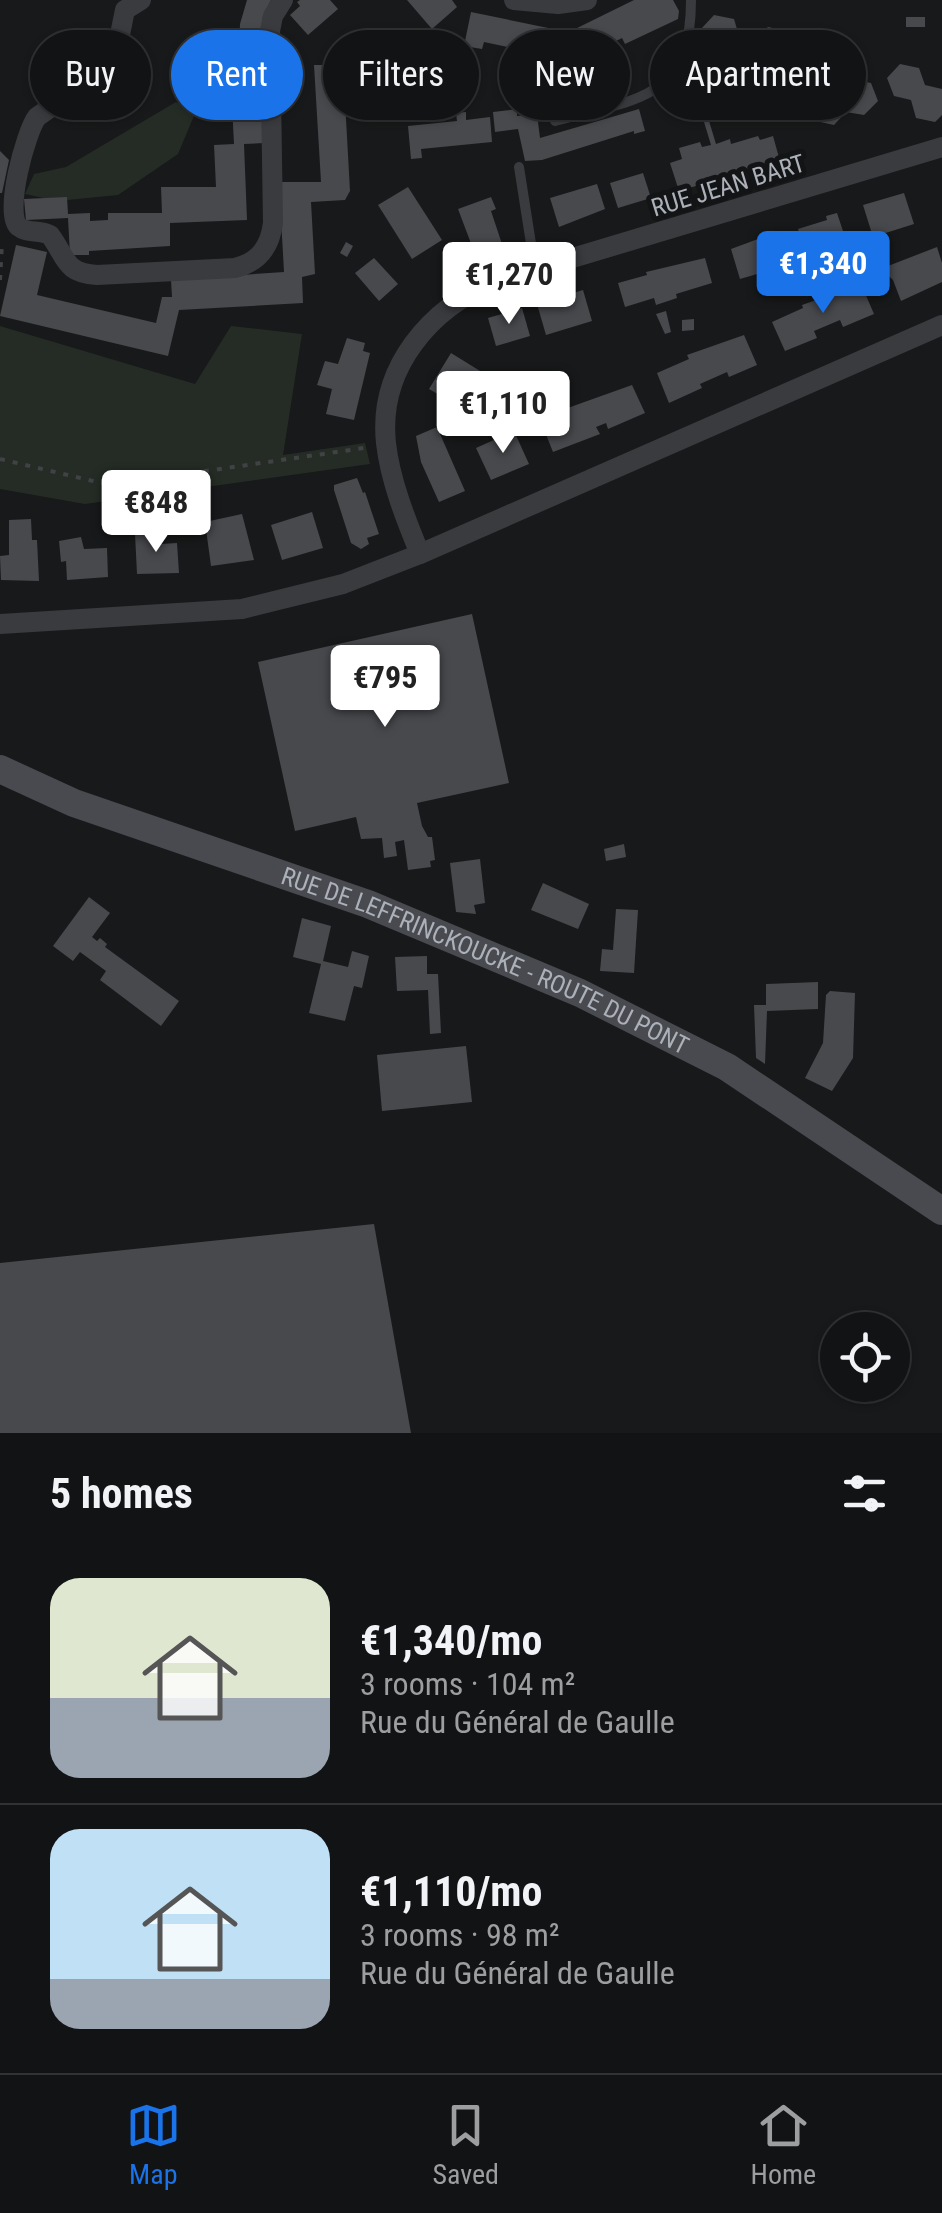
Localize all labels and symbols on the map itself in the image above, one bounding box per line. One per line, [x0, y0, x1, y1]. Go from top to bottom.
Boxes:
street label: RUE JEAN BART [648, 148, 808, 223]
pin: €1,340 [742, 231, 904, 316]
pin: €1,270 [428, 242, 590, 327]
pin: €1,110 [422, 371, 584, 456]
pin: €848 [97, 470, 215, 555]
pin: €795 [326, 645, 444, 730]
street label: RUE DE LEFFRINCKOUCKE - ROUTE DU PONT [277, 861, 694, 1060]

